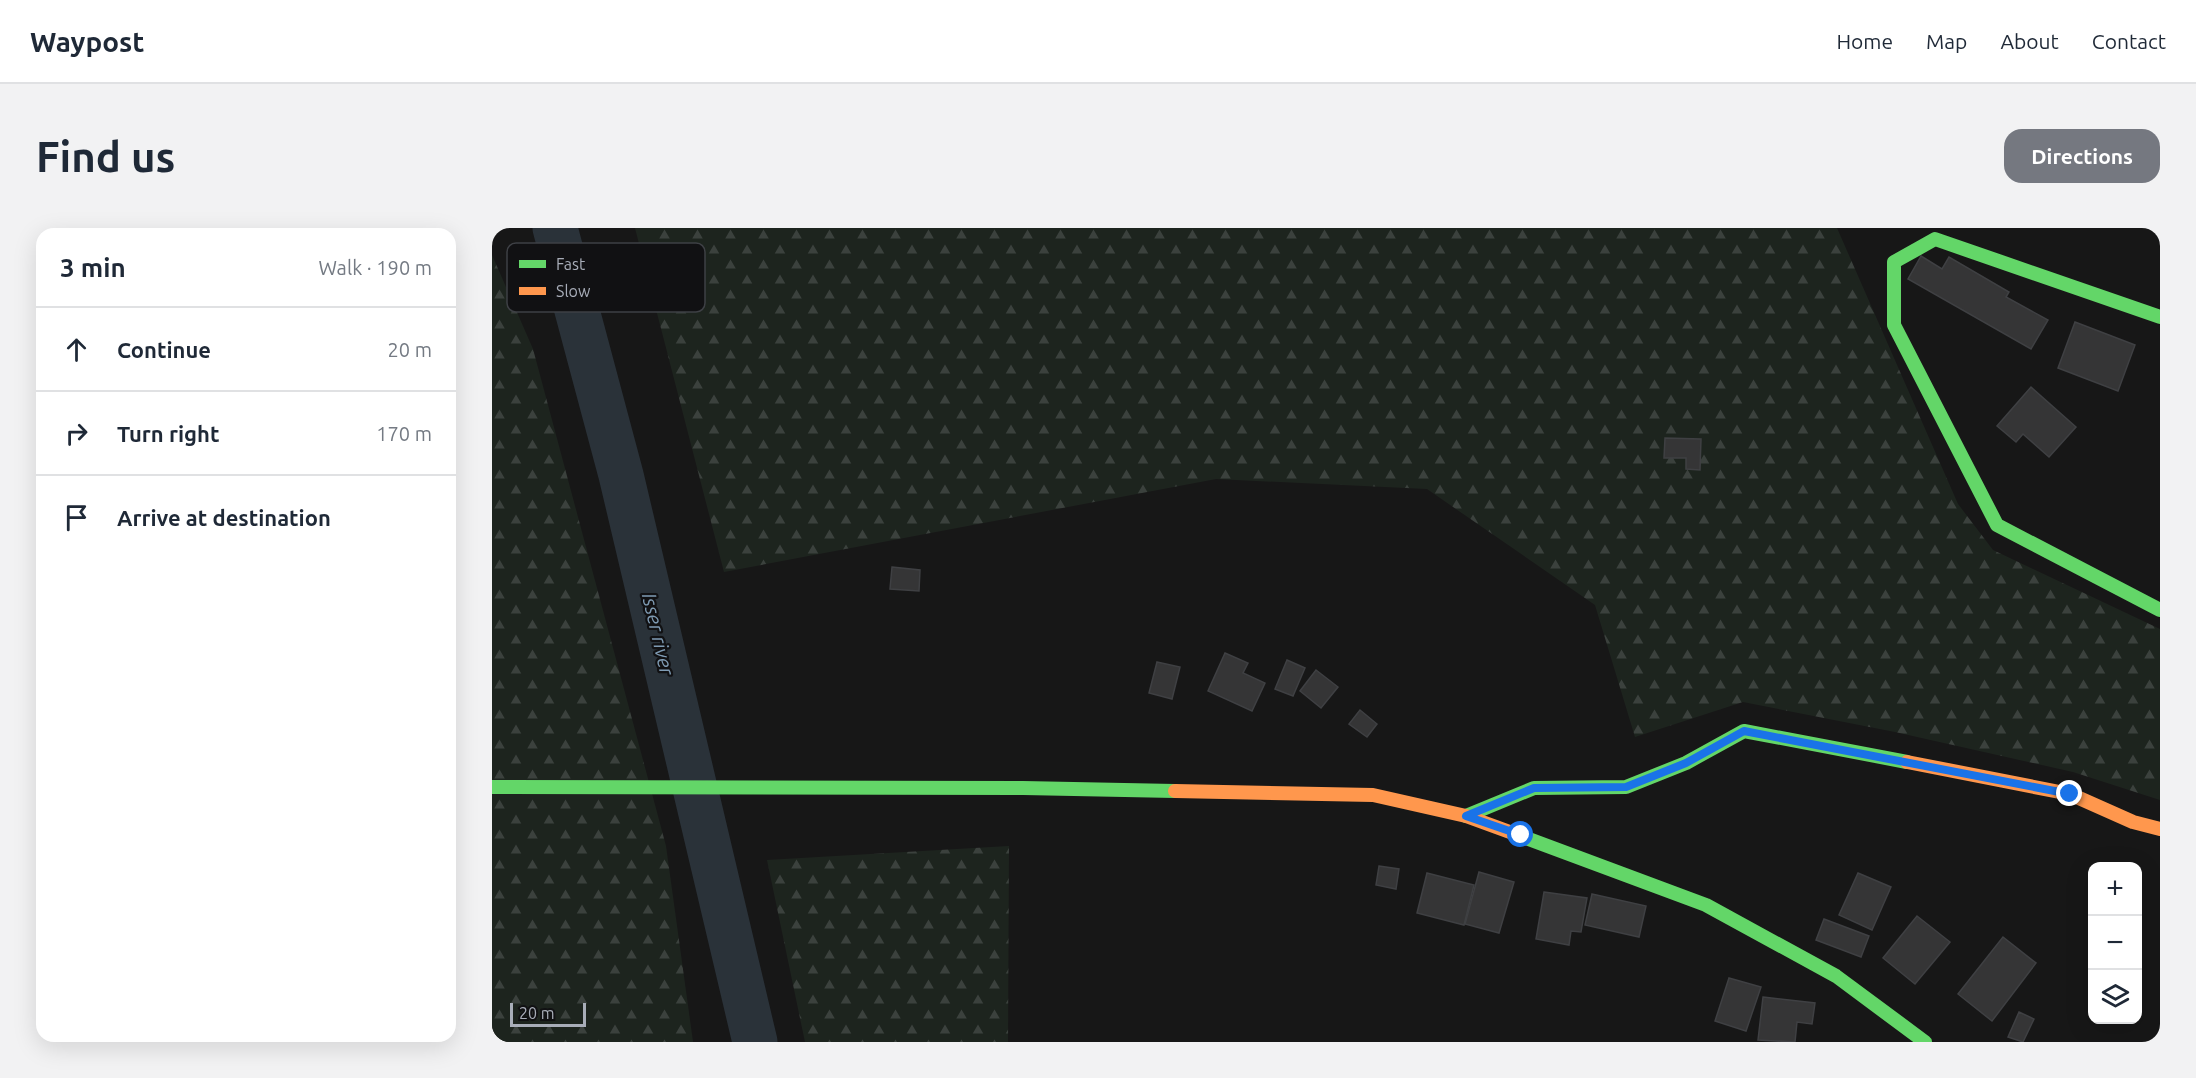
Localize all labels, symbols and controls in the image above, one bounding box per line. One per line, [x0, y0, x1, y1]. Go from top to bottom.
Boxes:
text: Waypost [30, 26, 144, 57]
text: Home [1836, 29, 1893, 53]
text: Map [1926, 29, 1967, 53]
text: About [2000, 29, 2059, 53]
text: Contact [2092, 29, 2166, 53]
button: Directions [2004, 129, 2160, 183]
text: Find us [36, 133, 175, 180]
legend [507, 243, 705, 312]
text: 3 min [60, 253, 126, 282]
text: Fast [556, 255, 586, 273]
text: Walk · 190 m [319, 256, 432, 279]
text: Slow [556, 282, 591, 300]
icon: ahead [60, 333, 93, 366]
text: Continue [117, 337, 211, 362]
text: 20 m [388, 338, 432, 361]
icon: right [60, 417, 93, 450]
text: Turn right [117, 421, 219, 446]
text: 170 m [376, 422, 432, 445]
icon: arrive [60, 501, 93, 534]
text: Arrive at destination [117, 505, 331, 530]
water label: Isser river [638, 590, 679, 679]
route end [2056, 780, 2082, 806]
route start [1507, 821, 1533, 847]
map controls [2088, 862, 2142, 1024]
button: + [2088, 862, 2142, 916]
button: − [2088, 916, 2142, 970]
button: layers [2088, 970, 2142, 1024]
scale bar [510, 1000, 586, 1028]
text: 20 m [519, 1004, 555, 1022]

